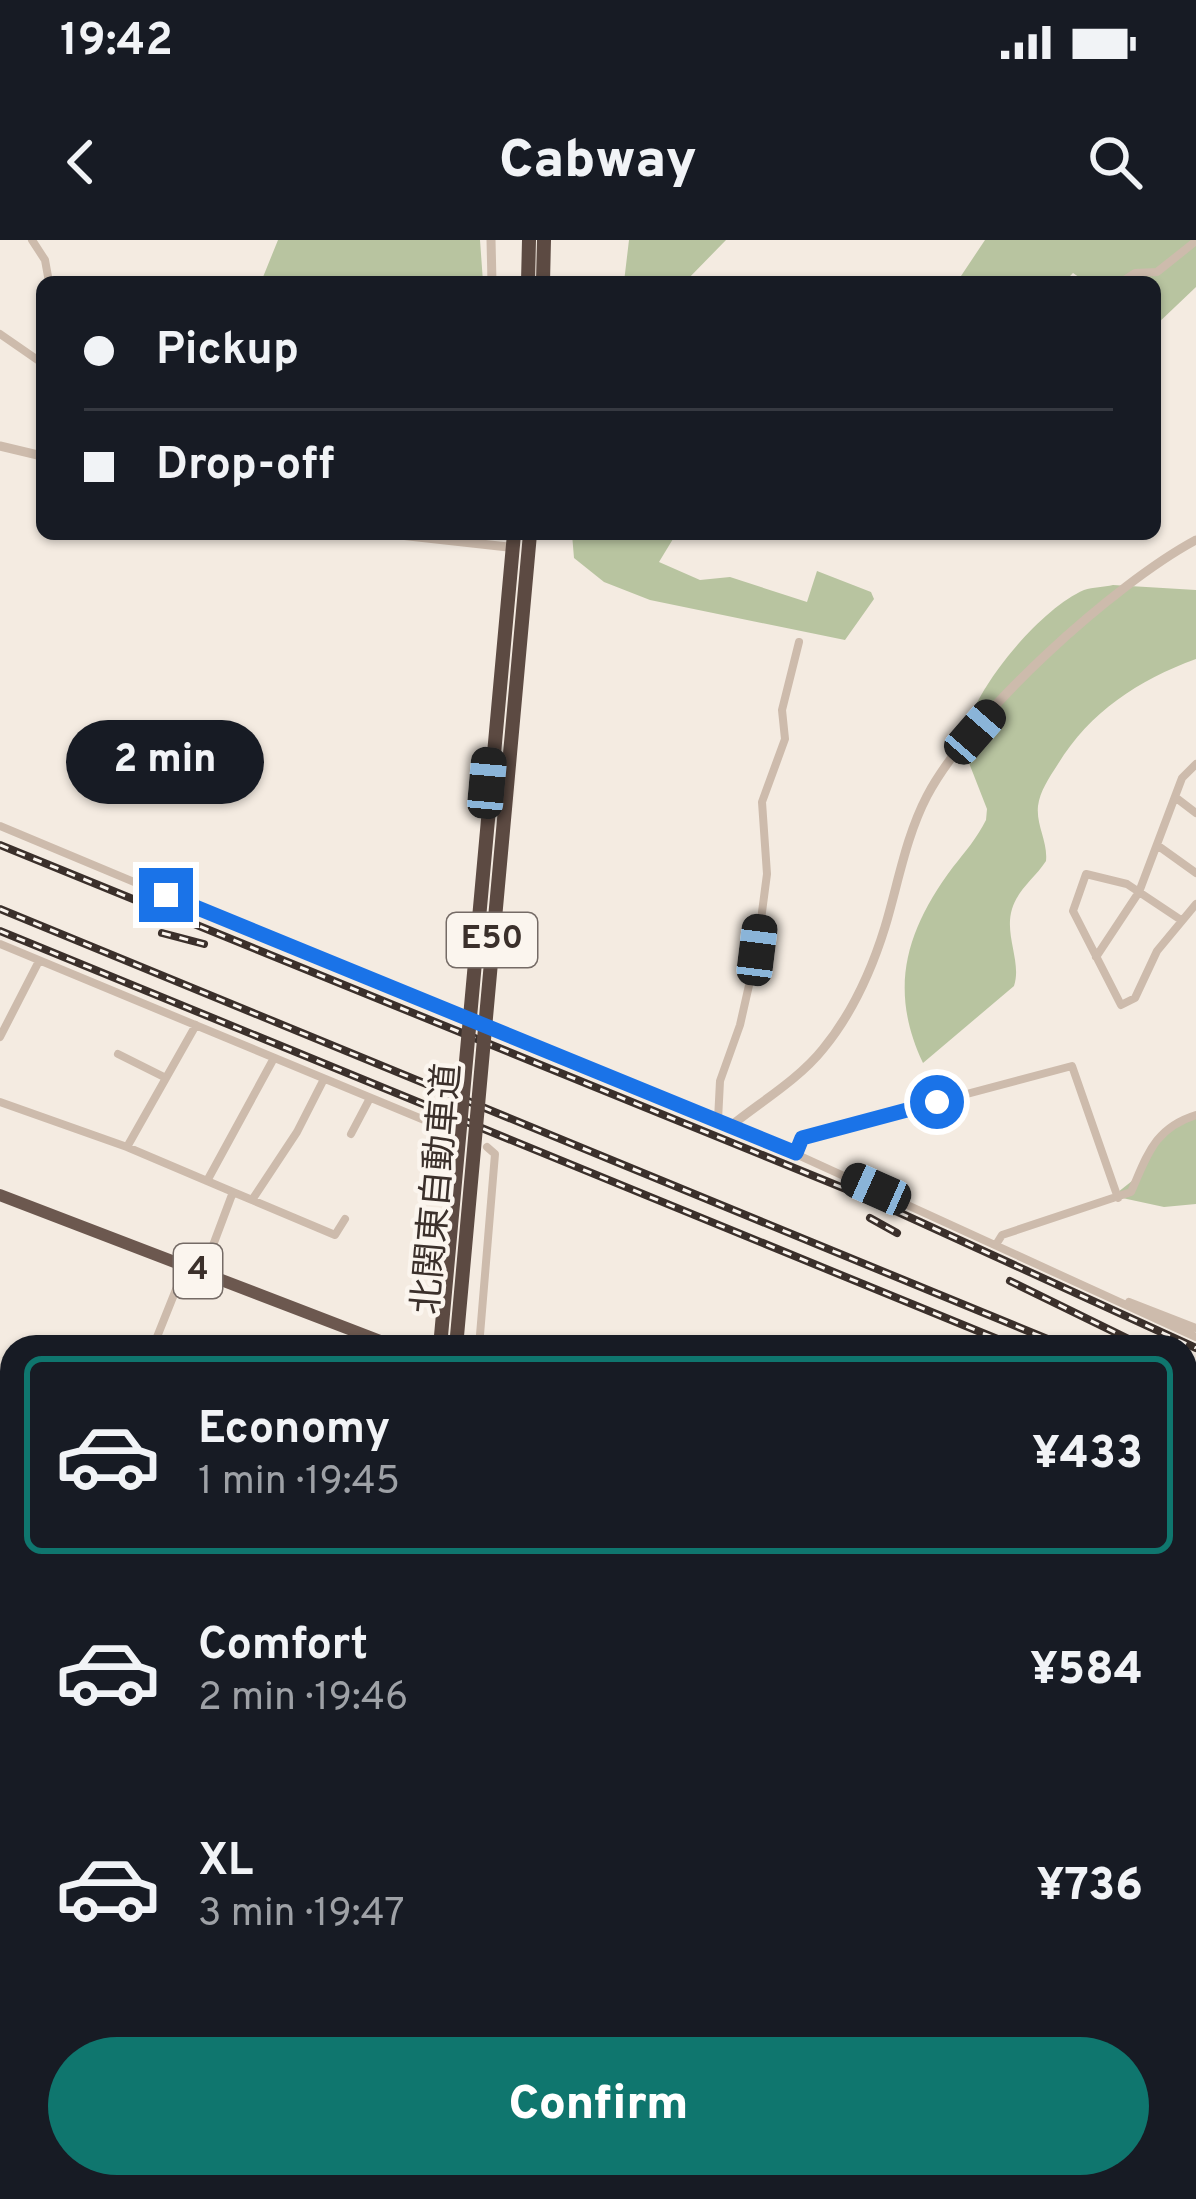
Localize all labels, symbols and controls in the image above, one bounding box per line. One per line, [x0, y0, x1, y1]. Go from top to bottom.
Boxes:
text: 19:42 [60, 14, 173, 71]
text: Cabway [499, 128, 697, 197]
icon: back [48, 129, 114, 195]
icon: search [1082, 129, 1148, 195]
text: Pickup [156, 323, 299, 380]
text: Drop-off [156, 438, 335, 495]
car [938, 693, 1012, 771]
callout: 2 min [67, 721, 265, 805]
text: 2 min [113, 737, 217, 786]
car [466, 746, 508, 820]
route end [139, 868, 193, 922]
car [735, 912, 779, 988]
road number: E50 [447, 913, 537, 967]
street label: 北関東自動車道 [405, 1061, 473, 1317]
route start [910, 1075, 964, 1129]
car [836, 1158, 916, 1220]
road number: 4 [174, 1244, 222, 1298]
icon: car [54, 1401, 162, 1509]
text: Economy [198, 1402, 390, 1459]
text: ¥433 [1032, 1427, 1143, 1484]
text: 1 min · 19:45 [198, 1459, 400, 1508]
icon: car [54, 1617, 162, 1725]
text: Comfort [198, 1618, 368, 1675]
text: ¥584 [1030, 1643, 1143, 1700]
text: 2 min · 19:46 [198, 1675, 408, 1724]
icon: car [54, 1833, 162, 1941]
text: XL [198, 1834, 253, 1891]
text: ¥736 [1037, 1859, 1143, 1916]
text: 3 min · 19:47 [198, 1891, 405, 1940]
button: Confirm [48, 2037, 1149, 2175]

